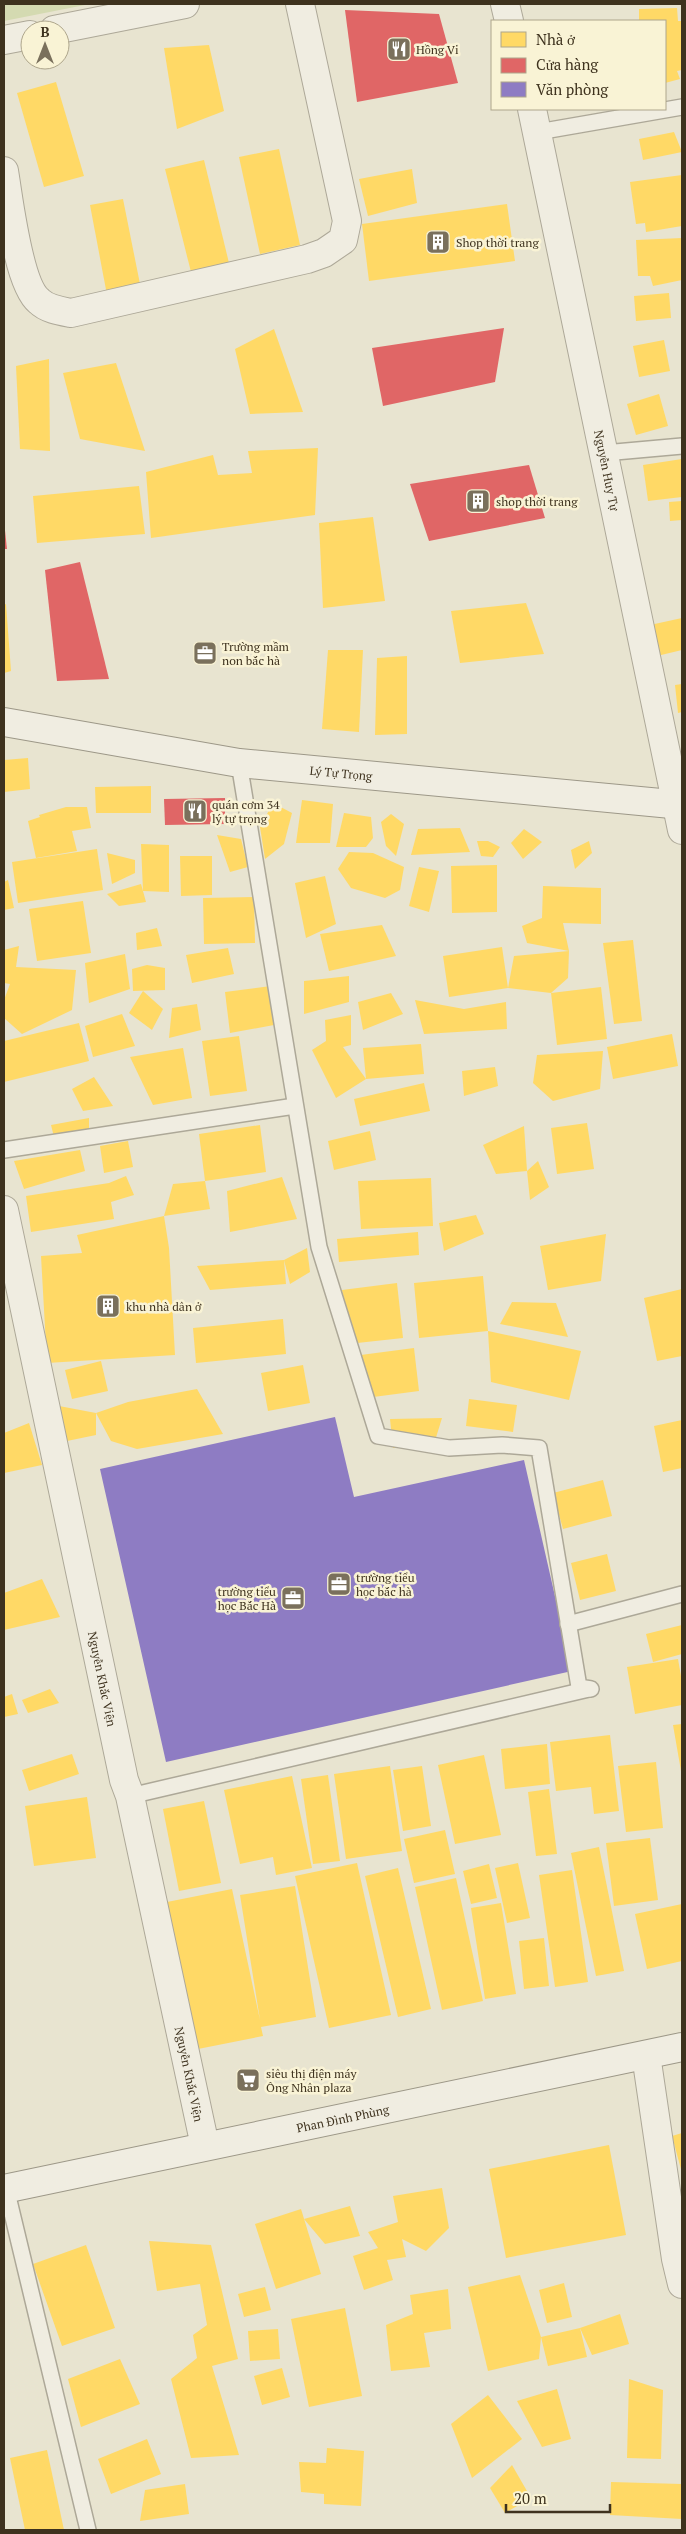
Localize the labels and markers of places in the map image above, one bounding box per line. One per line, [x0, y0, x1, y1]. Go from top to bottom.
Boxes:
restaurant icon: Hồng Vi [386, 36, 412, 62]
place label: Hồng Vi [416, 42, 459, 57]
building icon: Shop thời trang [425, 229, 451, 255]
place label: Shop thời trang [456, 235, 539, 250]
building icon: shop thời trang [465, 488, 491, 514]
place label: shop thời trang [496, 494, 578, 509]
place label: Trường mầm non bắc hà [222, 639, 290, 668]
office icon: Trường mầm non bắc hà [192, 640, 218, 666]
place label: quán cơm 34 lý tự trọng [212, 797, 280, 826]
restaurant icon: quán cơm 34 lý tự trọng [182, 798, 208, 824]
building icon: khu nhà dân ở [95, 1293, 121, 1319]
place label: khu nhà dân ở [126, 1299, 202, 1314]
place label: trường tiểu học bắc hà [356, 1570, 415, 1599]
office icon: trường tiểu học bắc hà [326, 1571, 352, 1597]
place label: trường tiểu học Bắc Hà [217, 1584, 276, 1613]
office icon: trường tiểu học Bắc Hà [280, 1585, 306, 1611]
place label: siêu thị điện máy Ông Nhân plaza [266, 2066, 357, 2095]
supermarket icon: siêu thị điện máy Ông Nhân plaza [235, 2067, 261, 2093]

